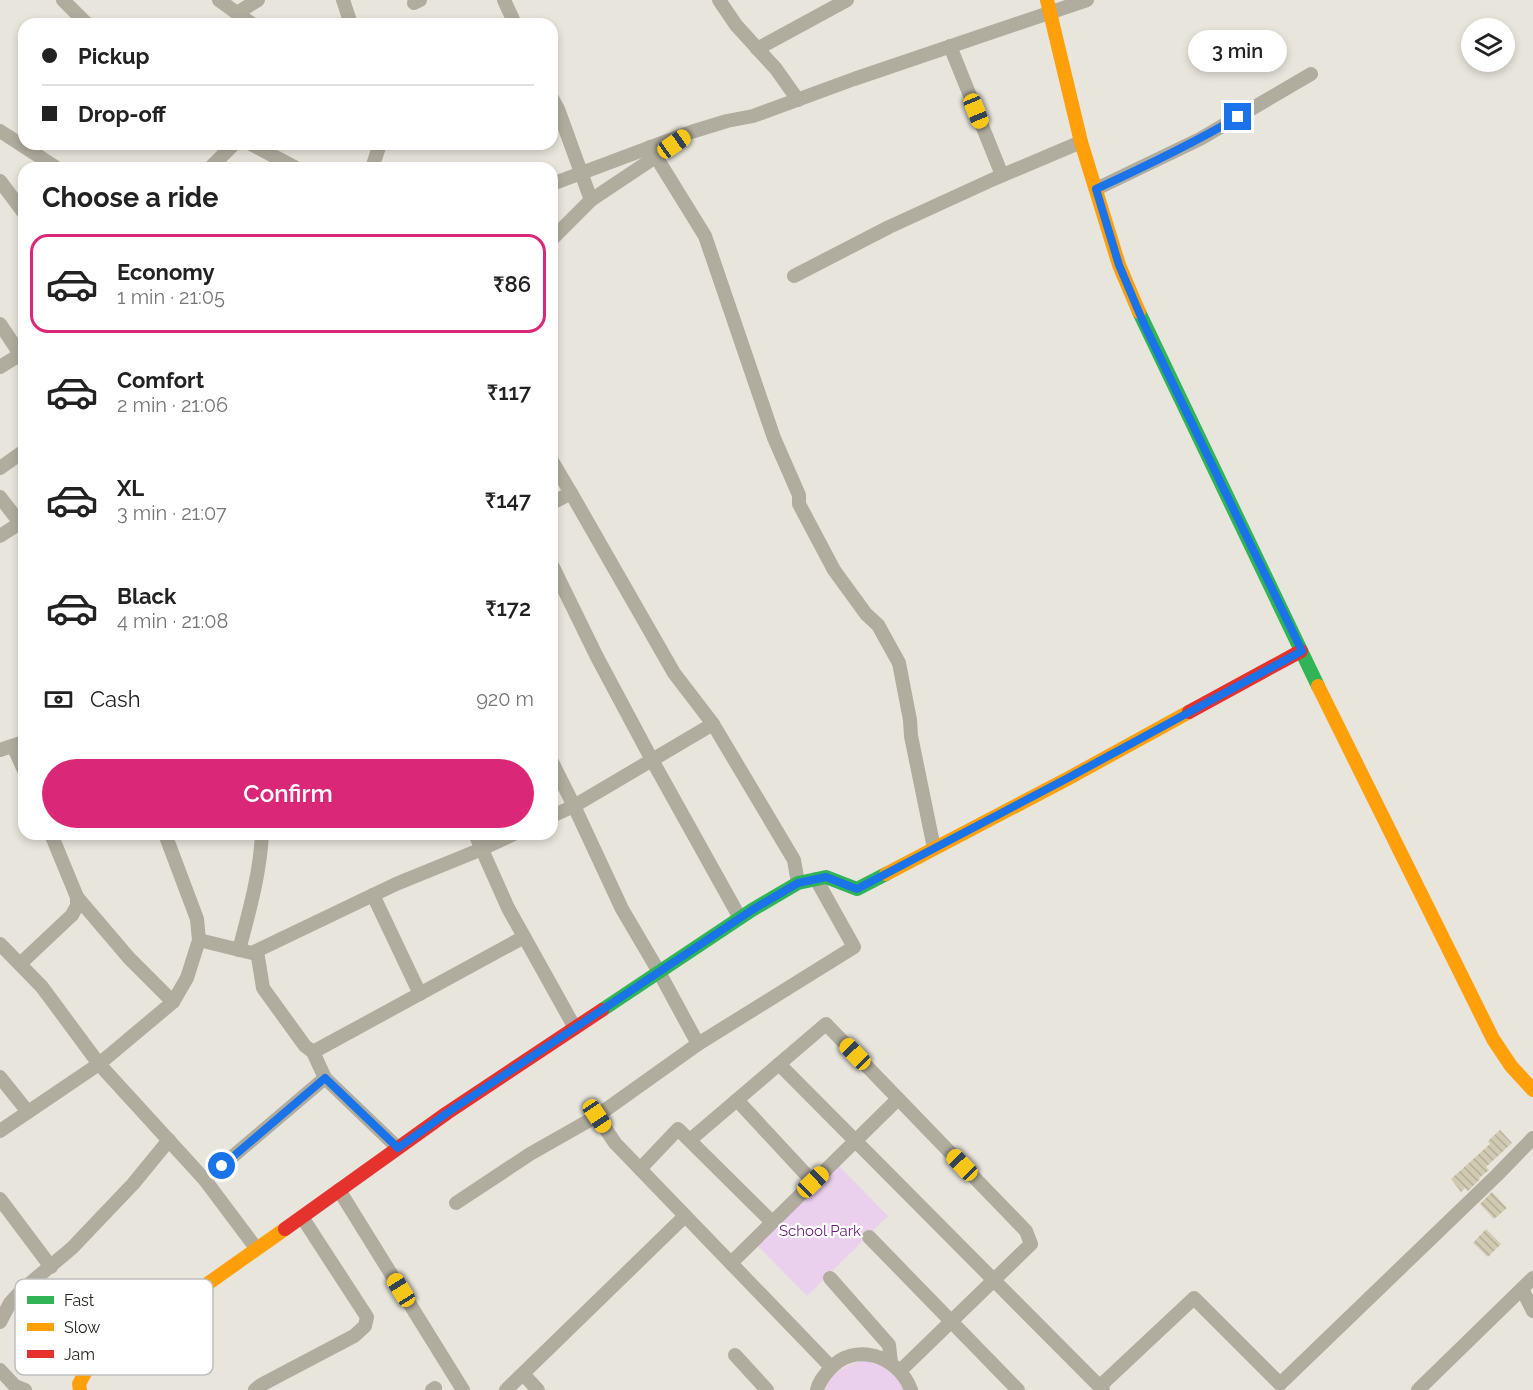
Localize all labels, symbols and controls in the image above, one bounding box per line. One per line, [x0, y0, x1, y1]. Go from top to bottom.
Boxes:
map controls [1461, 18, 1515, 72]
button: layers [1461, 18, 1515, 72]
callout: 3 min [1188, 30, 1288, 72]
text: 3 min [1212, 39, 1263, 63]
text: Pickup [78, 43, 150, 69]
car [961, 91, 991, 131]
text: Drop-off [78, 101, 166, 127]
route end [1224, 103, 1251, 130]
car [654, 126, 694, 162]
text: Choose a ride [42, 182, 218, 213]
icon: car [45, 257, 99, 311]
text: Economy [117, 259, 215, 285]
text: ₹86 [493, 271, 531, 297]
text: 1 min · 21:05 [117, 285, 225, 309]
icon: car [45, 365, 99, 419]
text: Comfort [117, 367, 204, 393]
text: ₹117 [487, 379, 531, 405]
text: 2 min · 21:06 [117, 393, 228, 417]
icon: car [45, 473, 99, 527]
text: XL [117, 475, 144, 501]
text: ₹147 [485, 487, 531, 513]
text: 3 min · 21:07 [117, 501, 227, 525]
icon: car [45, 581, 99, 635]
text: Black [117, 583, 176, 609]
text: ₹172 [485, 595, 531, 621]
text: 4 min · 21:08 [117, 609, 228, 633]
icon: cash [42, 683, 75, 716]
text: Cash [90, 686, 141, 712]
text: 920 m [476, 687, 534, 711]
button: Confirm [42, 759, 534, 828]
car [836, 1035, 874, 1073]
car [579, 1096, 615, 1136]
car [943, 1146, 981, 1184]
route start [208, 1152, 235, 1179]
car [794, 1163, 832, 1201]
park label: School Park [779, 1222, 861, 1240]
car [384, 1270, 418, 1310]
legend [15, 1279, 213, 1375]
text: Fast [64, 1291, 95, 1310]
text: Slow [64, 1318, 100, 1337]
text: Jam [64, 1345, 95, 1364]

